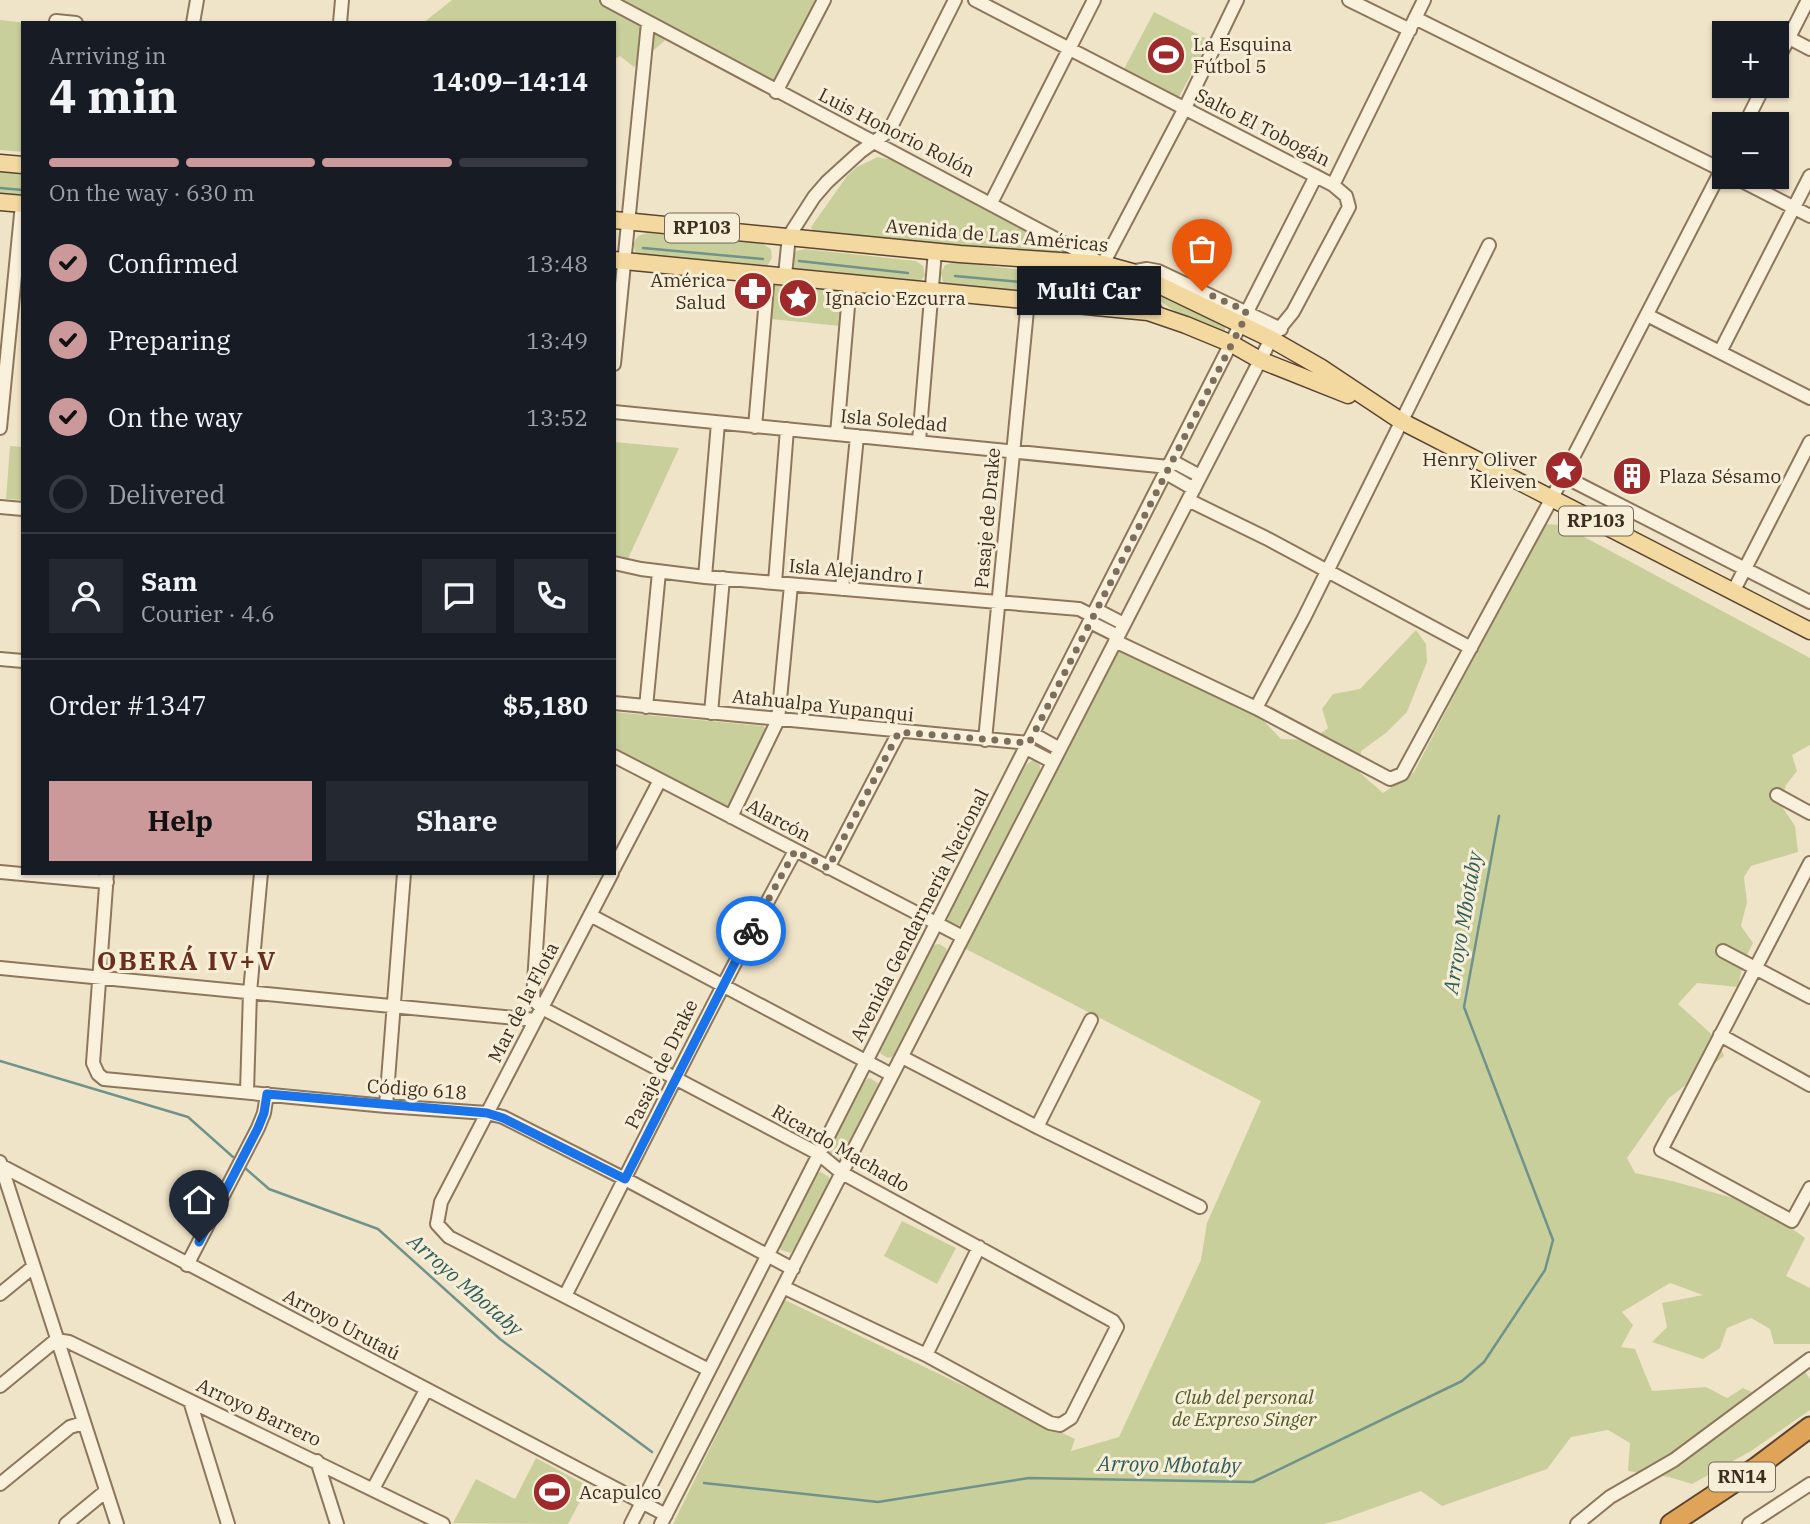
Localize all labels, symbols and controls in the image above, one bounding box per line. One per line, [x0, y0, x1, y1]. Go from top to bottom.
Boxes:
map controls [1712, 21, 1789, 189]
button: + [1712, 21, 1789, 98]
place label: La Esquina Fútbol 5 [1193, 32, 1292, 78]
sports icon: La Esquina Fútbol 5 [1145, 34, 1187, 76]
text: Arriving in [49, 40, 166, 70]
text: 14:09–14:14 [432, 64, 588, 98]
text: 4 min [49, 66, 178, 126]
street label: Luis Honorio Rolón [815, 82, 979, 182]
street label: Salto El Tobogán [1191, 83, 1335, 171]
button: − [1712, 112, 1789, 189]
text: On the way · 630 m [49, 177, 255, 207]
road number: RP103 [665, 213, 739, 242]
street label: Avenida de Las Américas [884, 213, 1110, 257]
pin [1172, 219, 1232, 291]
icon: bag [1183, 230, 1221, 268]
icon: check [49, 244, 87, 282]
text: Confirmed [108, 246, 239, 280]
text: 13:48 [526, 248, 588, 278]
callout: Multi Car [1016, 266, 1160, 316]
place label: América Salud [650, 268, 726, 314]
pharmacy icon: América Salud [732, 270, 774, 312]
text: Multi Car [1037, 275, 1141, 305]
place icon: Ignacio Ezcurra [777, 277, 819, 319]
place label: Ignacio Ezcurra [825, 286, 966, 310]
icon: check [49, 321, 87, 359]
text: Preparing [108, 323, 230, 357]
text: 13:49 [526, 325, 588, 355]
icon: check [49, 398, 87, 436]
text: On the way [108, 400, 242, 434]
text: 13:52 [526, 402, 588, 432]
street label: Isla Soledad [839, 403, 949, 437]
street label: Pasaje de Drake [969, 447, 1005, 589]
place label: Henry Oliver Kleiven [1422, 447, 1538, 493]
place icon: Henry Oliver Kleiven [1543, 449, 1585, 491]
building icon: Plaza Sésamo [1611, 455, 1653, 497]
place label: Plaza Sésamo [1659, 464, 1781, 488]
text: Delivered [108, 477, 225, 511]
road number: RP103 [1559, 506, 1633, 536]
street label: Isla Alejandro I [788, 553, 924, 589]
button: person [49, 559, 123, 633]
button: chat [422, 559, 496, 633]
button: phone [514, 559, 588, 633]
text: Sam [141, 564, 197, 598]
text: Courier · 4.6 [141, 598, 275, 628]
street label: Atahualpa Yupanqui [731, 684, 915, 726]
text: Order #1347 [49, 688, 207, 722]
text: $5,180 [503, 688, 588, 722]
button: Help [49, 781, 312, 861]
button: Share [326, 781, 588, 861]
street label: Avenida Gendarmería Nacional [845, 784, 994, 1046]
street label: Alarcón [743, 793, 815, 847]
water label: Arroyo Mbotaby [1435, 847, 1489, 998]
courier [716, 896, 786, 966]
icon: bike [732, 912, 770, 950]
street label: Mar de la Flota [482, 938, 564, 1066]
district label: OBERÁ IV+V [97, 943, 277, 977]
street label: Pasaje de Drake [619, 995, 703, 1133]
street label: Código 618 [366, 1074, 468, 1104]
street label: Ricardo Machado [768, 1099, 914, 1197]
pin [169, 1170, 229, 1242]
icon: home [180, 1181, 218, 1219]
water label: Arroyo Mbotaby [401, 1225, 531, 1343]
street label: Arroyo Urutaú [279, 1283, 405, 1365]
street label: Arroyo Barrero [193, 1373, 325, 1451]
park label: Club del personal de Expreso Singer [1172, 1385, 1317, 1431]
water label: Arroyo Mbotaby [1095, 1449, 1243, 1479]
road number: RN14 [1709, 1462, 1775, 1492]
sports icon: Acapulco [531, 1471, 573, 1513]
place label: Acapulco [579, 1480, 662, 1504]

